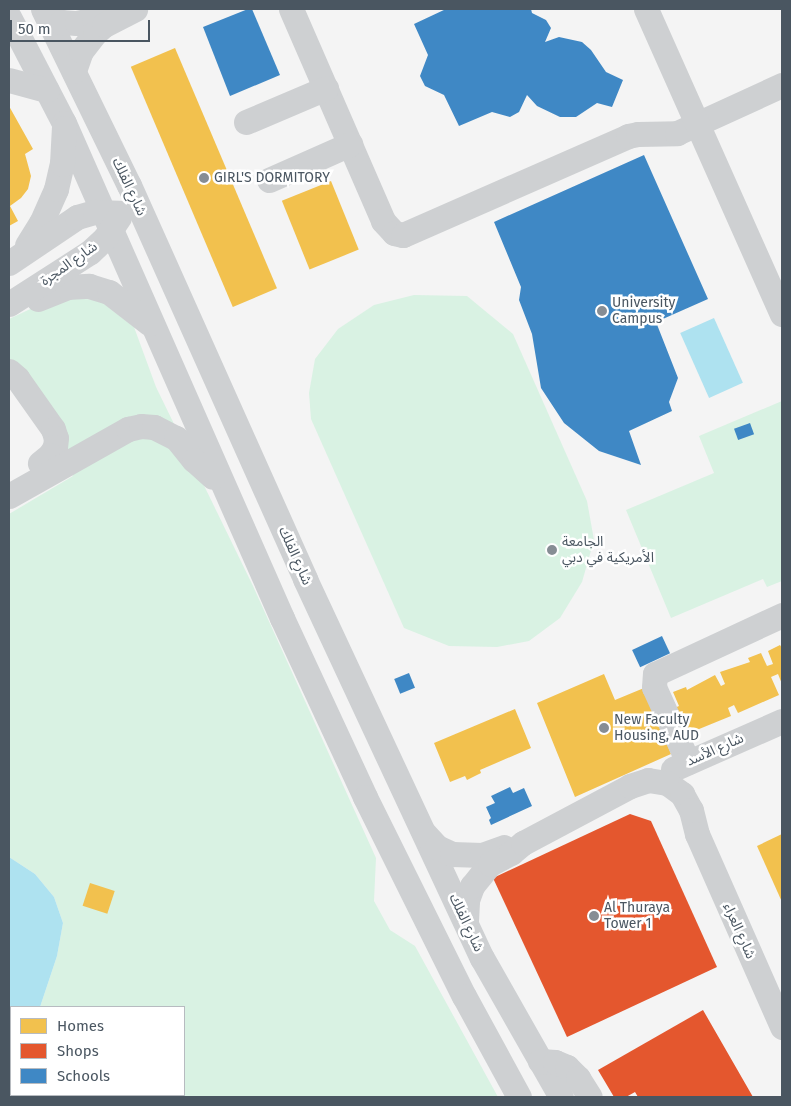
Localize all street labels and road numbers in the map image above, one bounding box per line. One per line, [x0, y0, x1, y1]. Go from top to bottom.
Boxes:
street label: شارع الفلك [108, 155, 150, 219]
street label: شارع المجرة [37, 238, 101, 290]
street label: شارع الفلك [275, 524, 315, 588]
street label: شارع الأسد [684, 730, 746, 770]
street label: شارع الفلك [445, 891, 487, 955]
street label: شارع العراء [719, 900, 759, 962]

